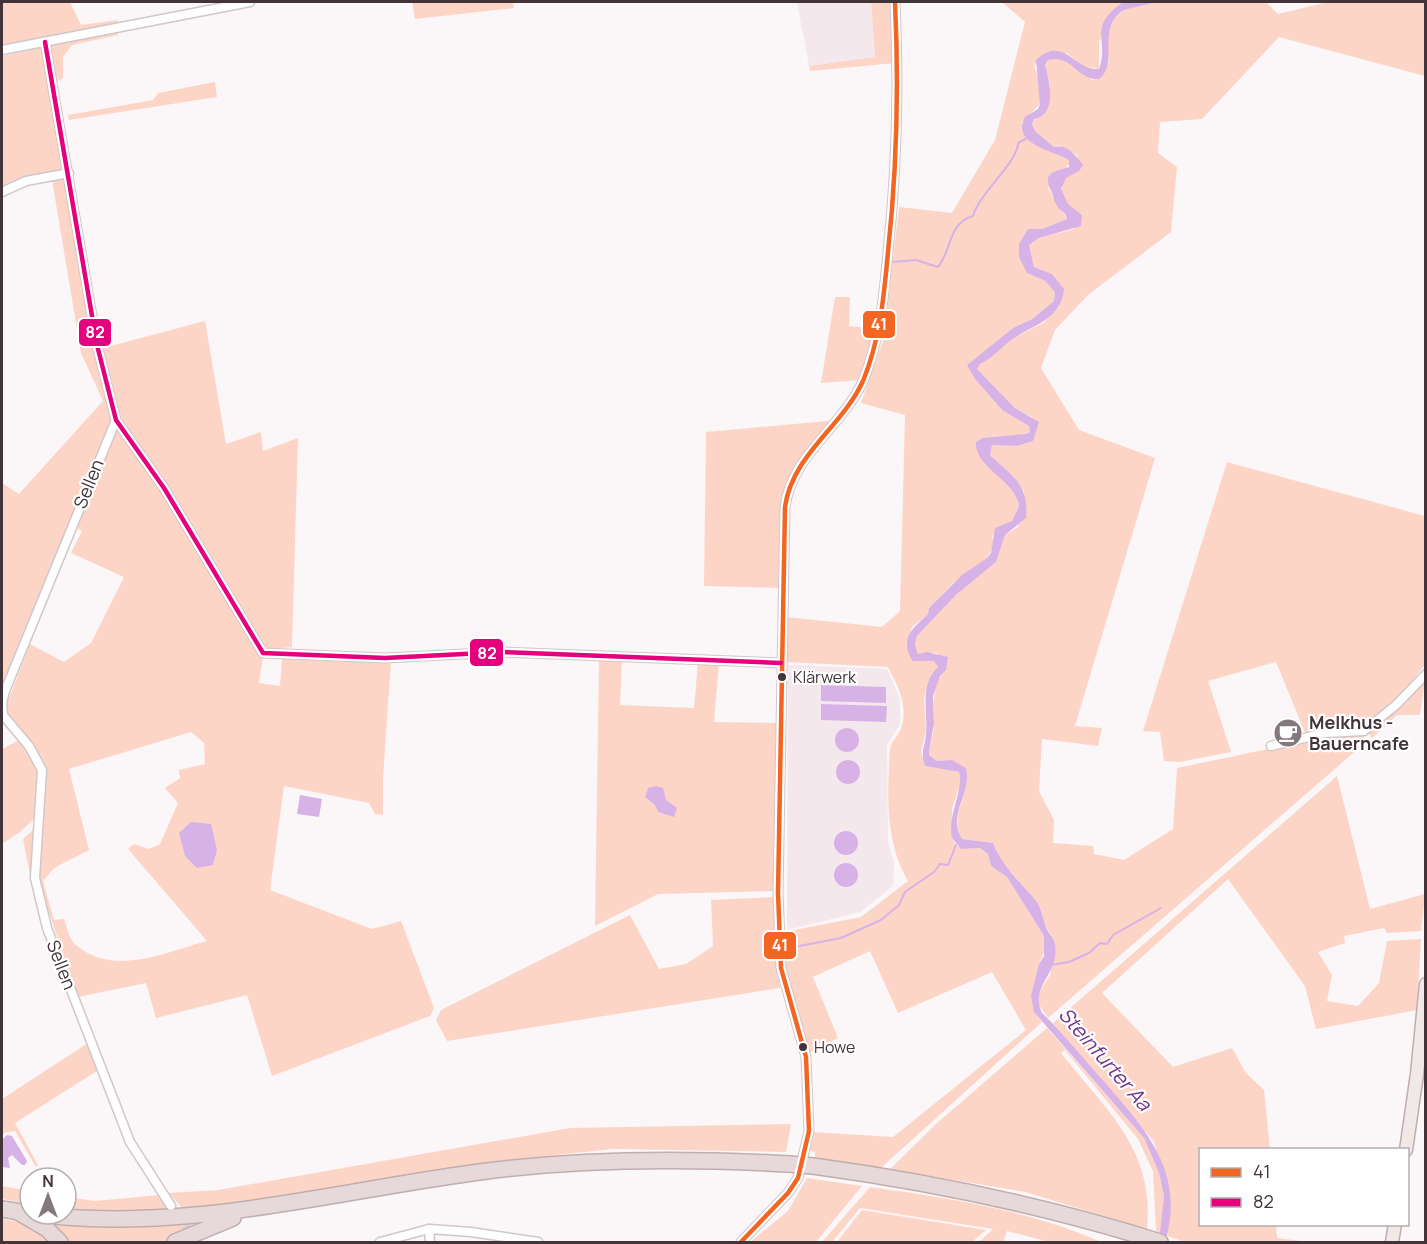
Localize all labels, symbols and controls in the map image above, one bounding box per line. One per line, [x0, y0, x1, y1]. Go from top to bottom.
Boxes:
line badge: 41 [862, 310, 896, 339]
text: 41 [871, 313, 887, 335]
line badge: 82 [78, 318, 112, 347]
text: 82 [85, 321, 105, 343]
street label: Sellen [67, 456, 109, 512]
line badge: 82 [469, 638, 504, 667]
text: 82 [477, 642, 497, 664]
place label: Klärwerk [793, 666, 857, 688]
marker: Klärwerk [776, 671, 788, 683]
place label: Melkhus - Bauerncafe [1309, 710, 1409, 755]
cafe icon: Melkhus - Bauerncafe [1272, 717, 1304, 749]
line badge: 41 [763, 931, 797, 960]
text: 41 [772, 934, 788, 956]
street label: Sellen [42, 937, 82, 993]
water label: Steinfurter Aa [1053, 1001, 1158, 1117]
place label: Howe [814, 1036, 855, 1058]
marker: Howe [797, 1041, 809, 1053]
legend [1199, 1148, 1409, 1226]
text: 41 [1253, 1159, 1271, 1183]
north arrow [18, 1166, 78, 1226]
text: N [42, 1170, 54, 1192]
text: 82 [1253, 1189, 1274, 1213]

